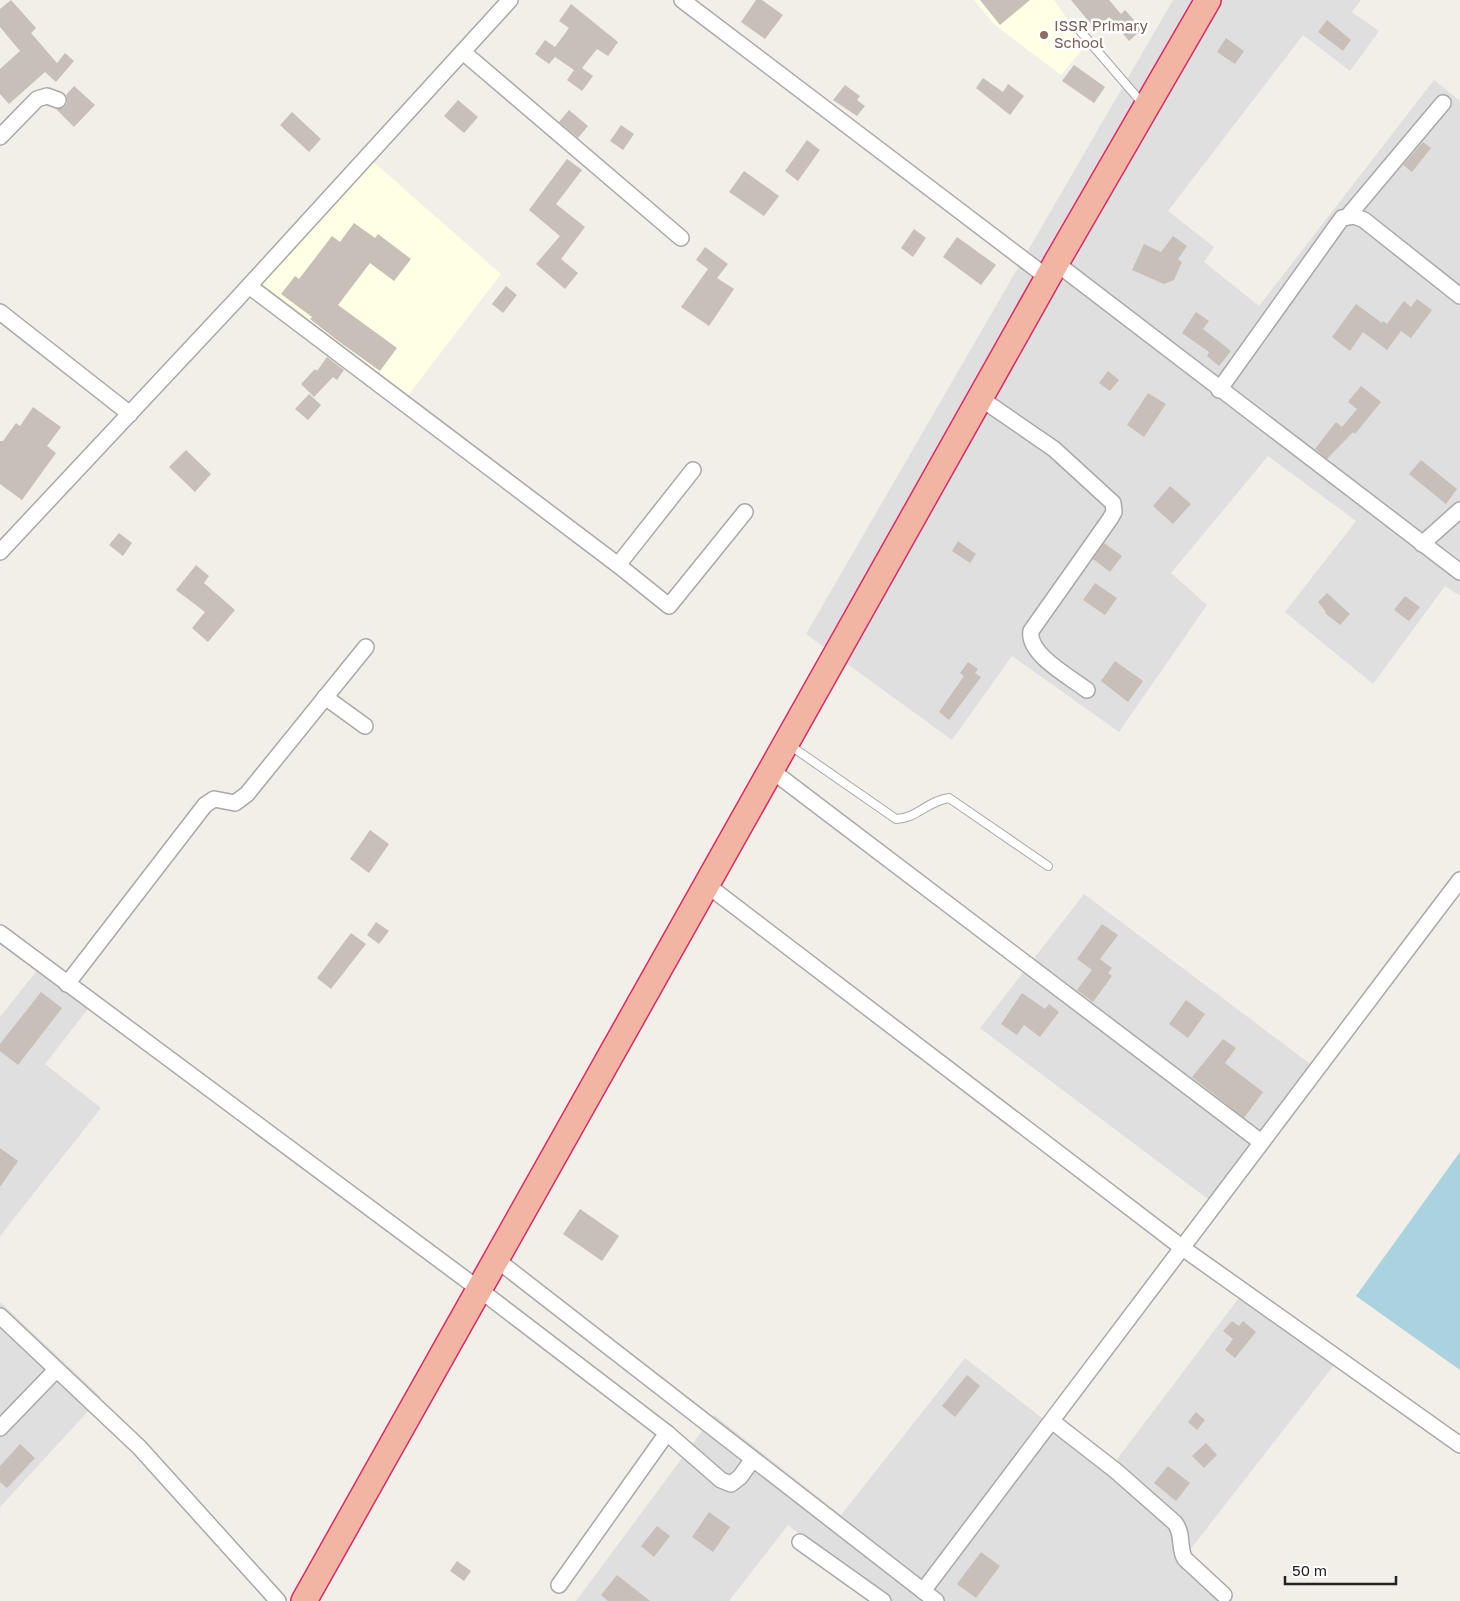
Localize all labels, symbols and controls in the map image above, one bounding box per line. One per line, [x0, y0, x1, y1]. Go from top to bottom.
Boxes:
place label: ISSR Primary School [1054, 16, 1149, 51]
marker: ISSR Primary School [1038, 29, 1050, 41]
scale bar [1285, 1554, 1396, 1586]
text: 50 m [1292, 1561, 1327, 1579]

